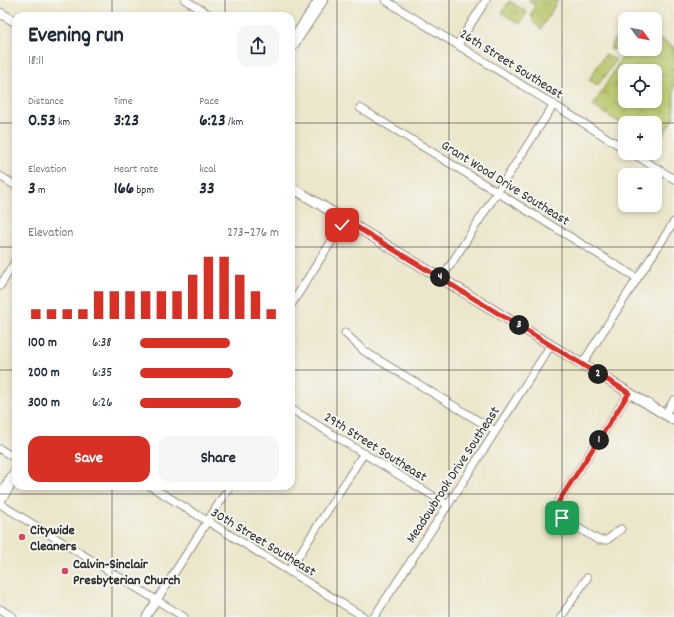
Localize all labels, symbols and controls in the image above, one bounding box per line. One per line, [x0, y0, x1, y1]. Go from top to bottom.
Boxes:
north arrow [618, 12, 662, 56]
map controls [618, 12, 662, 212]
text: Evening run [28, 21, 124, 52]
button: share [237, 25, 279, 67]
street label: 26th Street Southeast [455, 25, 567, 105]
text: 18:11 [28, 52, 44, 71]
button: locate [618, 64, 662, 108]
text: Distance [28, 94, 64, 110]
text: Time [114, 94, 132, 110]
text: Pace [199, 94, 219, 110]
text: 0.53 [28, 110, 56, 134]
text: 3:23 [114, 110, 139, 134]
text: 6:23 [199, 110, 225, 134]
text: km [56, 115, 70, 131]
text: /km [225, 115, 243, 131]
button: + [618, 116, 662, 160]
street label: Grant Wood Drive Southeast [437, 136, 573, 231]
text: Elevation [28, 162, 66, 178]
text: Heart rate [114, 162, 158, 178]
text: kcal [199, 162, 216, 178]
button: − [618, 168, 662, 212]
text: 3 [28, 178, 36, 202]
text: 166 [114, 178, 134, 202]
text: 33 [199, 178, 214, 202]
text: m [36, 183, 46, 199]
text: bpm [134, 183, 154, 199]
pin [325, 208, 359, 242]
icon: check [331, 214, 353, 236]
text: Elevation [28, 224, 73, 243]
text: 273–276 m [227, 224, 279, 243]
pin: 4 [430, 267, 450, 287]
text: 4 [438, 269, 442, 285]
pin: 3 [509, 315, 529, 335]
text: 3 [517, 317, 521, 333]
text: 100 m [28, 334, 57, 353]
text: 6:38 [92, 334, 112, 353]
text: 200 m [28, 364, 60, 383]
text: 6:35 [92, 364, 112, 383]
pin: 2 [588, 364, 608, 384]
text: 2 [596, 366, 600, 382]
text: 300 m [28, 394, 60, 413]
text: 6:26 [92, 394, 113, 413]
street label: Meadowbrook Drive Southeast [402, 403, 505, 547]
street label: 29th Street Southeast [319, 408, 430, 488]
pin: 1 [589, 430, 609, 450]
text: 1 [598, 432, 600, 448]
button: Save [28, 436, 150, 482]
button: Share [158, 436, 279, 482]
pin [545, 501, 579, 535]
street label: 30th Street Southeast [207, 503, 319, 582]
icon: arrive [551, 507, 573, 529]
place label: Citywide Cleaners [30, 521, 77, 557]
marker: Citywide Cleaners [17, 532, 27, 542]
place label: Calvin-Sinclair Presbyterian Church [73, 555, 181, 591]
marker: Calvin-Sinclair Presbyterian Church [60, 566, 70, 576]

